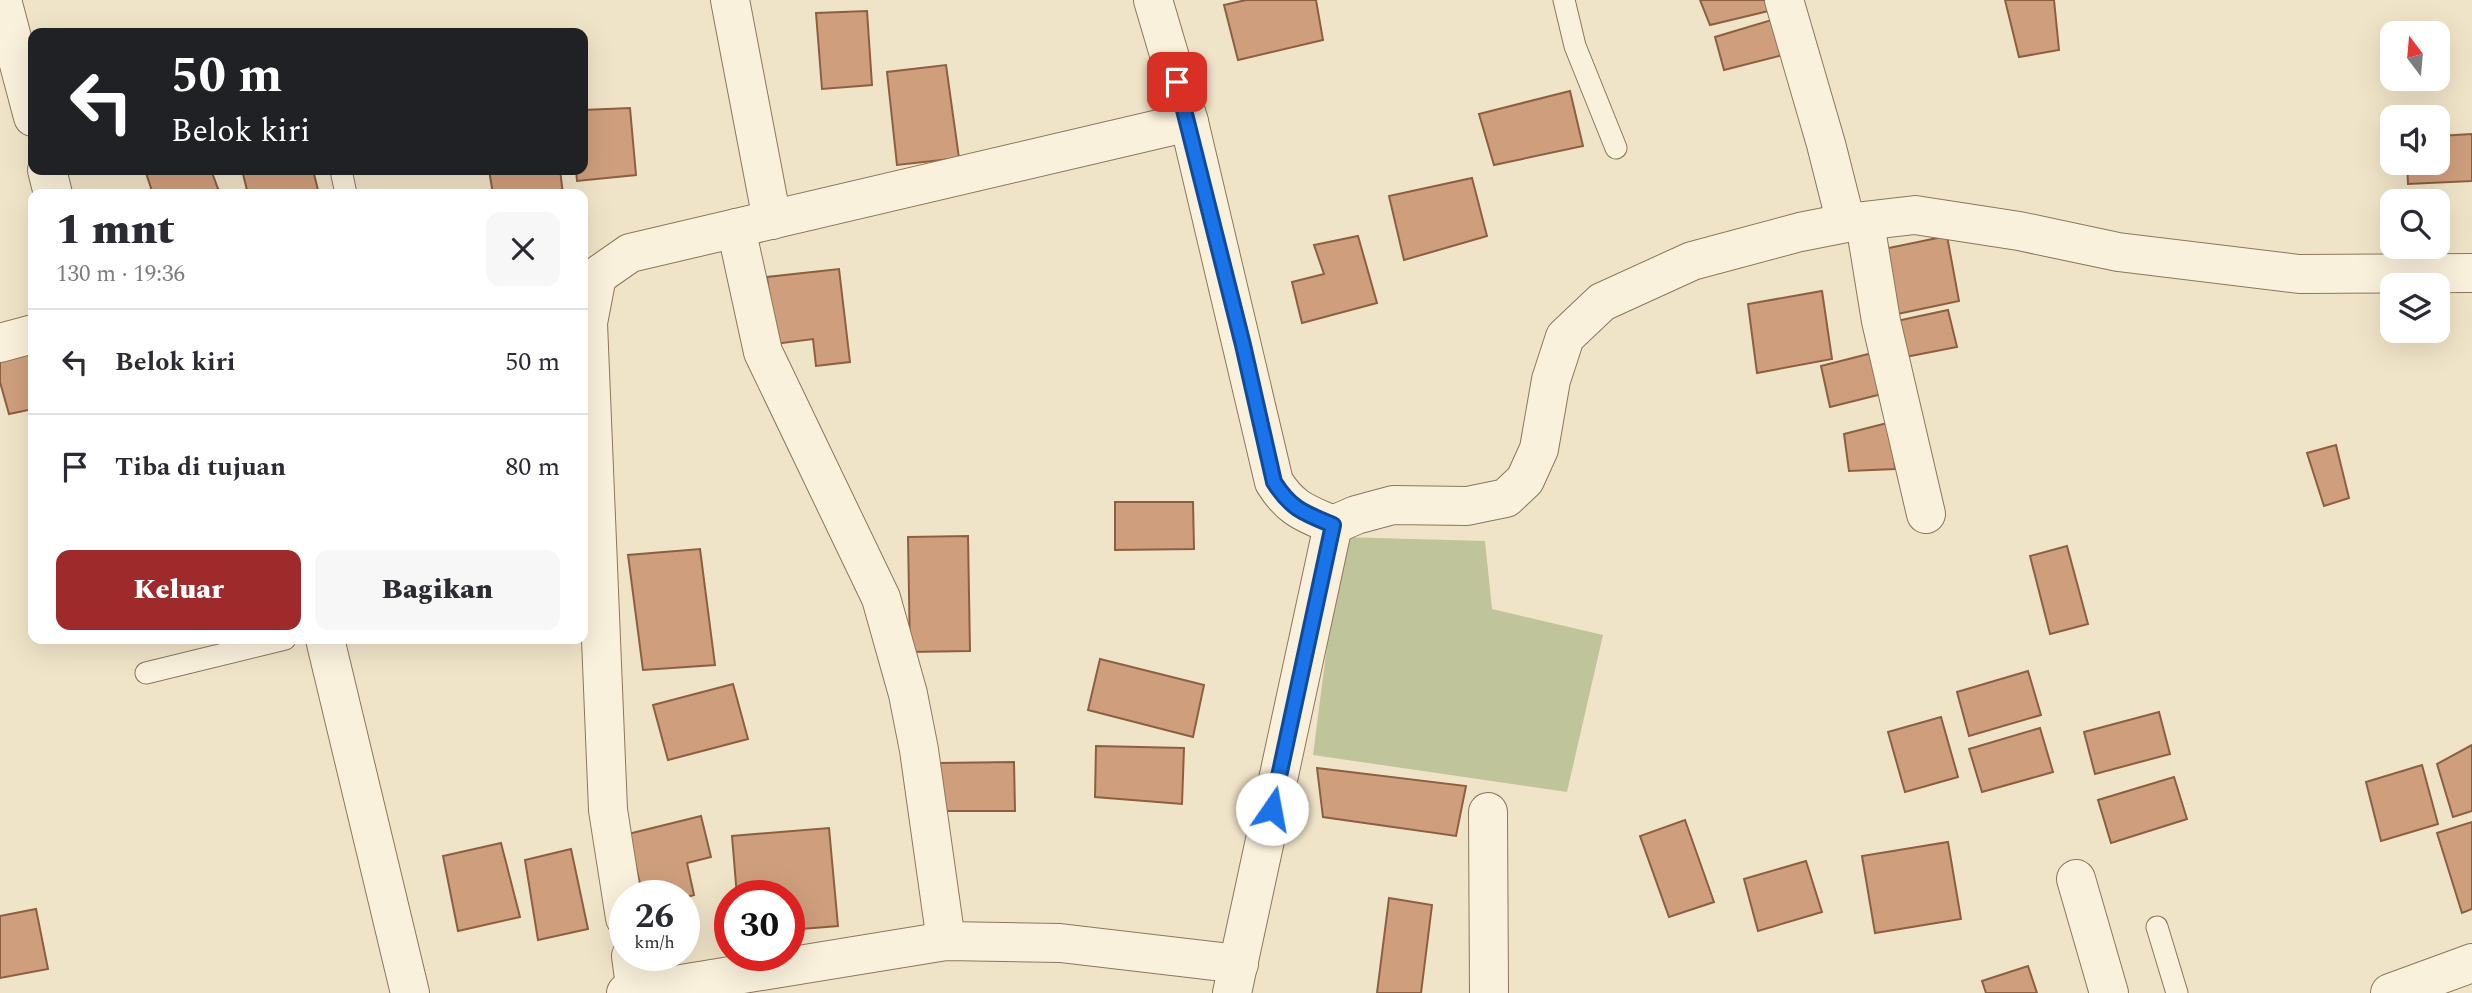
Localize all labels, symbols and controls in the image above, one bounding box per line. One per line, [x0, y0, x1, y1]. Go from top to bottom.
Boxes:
north arrow [2380, 21, 2450, 91]
map controls [2380, 21, 2450, 343]
text: 50 m [171, 39, 282, 114]
pin [1147, 52, 1207, 112]
icon: left [56, 56, 147, 147]
icon: arrive [1158, 63, 1196, 101]
button: sound [2380, 105, 2450, 175]
text: Belok kiri [171, 107, 310, 156]
button: search [2380, 189, 2450, 259]
text: 1 mnt [56, 199, 175, 262]
button: close [486, 212, 560, 286]
text: 130 m · 19:36 [56, 257, 185, 292]
button: layers [2380, 273, 2450, 343]
text: Belok kiri [115, 342, 235, 382]
text: 50 m [505, 342, 560, 382]
icon: left [56, 343, 94, 381]
text: Tiba di tujuan [115, 447, 286, 487]
text: 80 m [505, 447, 560, 487]
icon: arrive [56, 448, 94, 486]
button: Keluar [56, 550, 301, 630]
button: Bagikan [315, 550, 560, 630]
position arrow [1235, 772, 1309, 846]
speed limit sign: 30 [714, 880, 805, 971]
text: 26 [635, 890, 674, 943]
text: km/h [634, 929, 675, 956]

